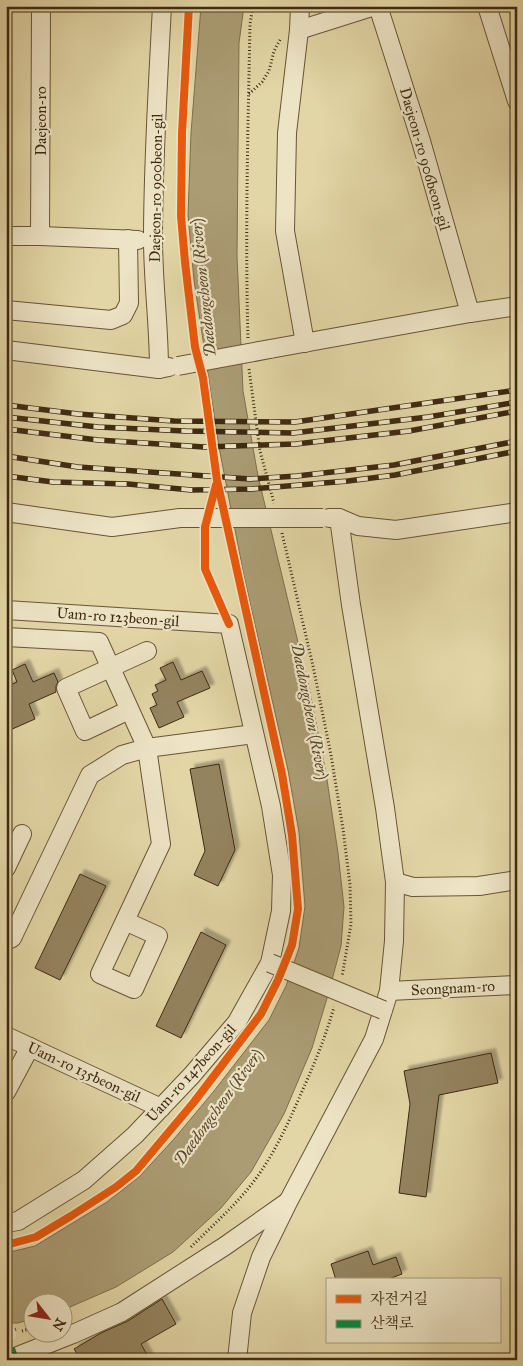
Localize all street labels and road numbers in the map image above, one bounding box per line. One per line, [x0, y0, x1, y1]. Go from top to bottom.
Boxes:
street label: Daejeon-ro 906beon-gil [396, 85, 454, 233]
street label: Daejeon-ro [32, 86, 50, 156]
street label: Daejeon-ro 900beon-gil [146, 112, 166, 263]
street label: Uam-ro 123beon-gil [56, 604, 181, 630]
street label: Seongnam-ro [411, 977, 496, 999]
street label: Uam-ro 147beon-gil [142, 1020, 240, 1126]
street label: Uam-ro 135beon-gil [25, 1038, 144, 1106]

